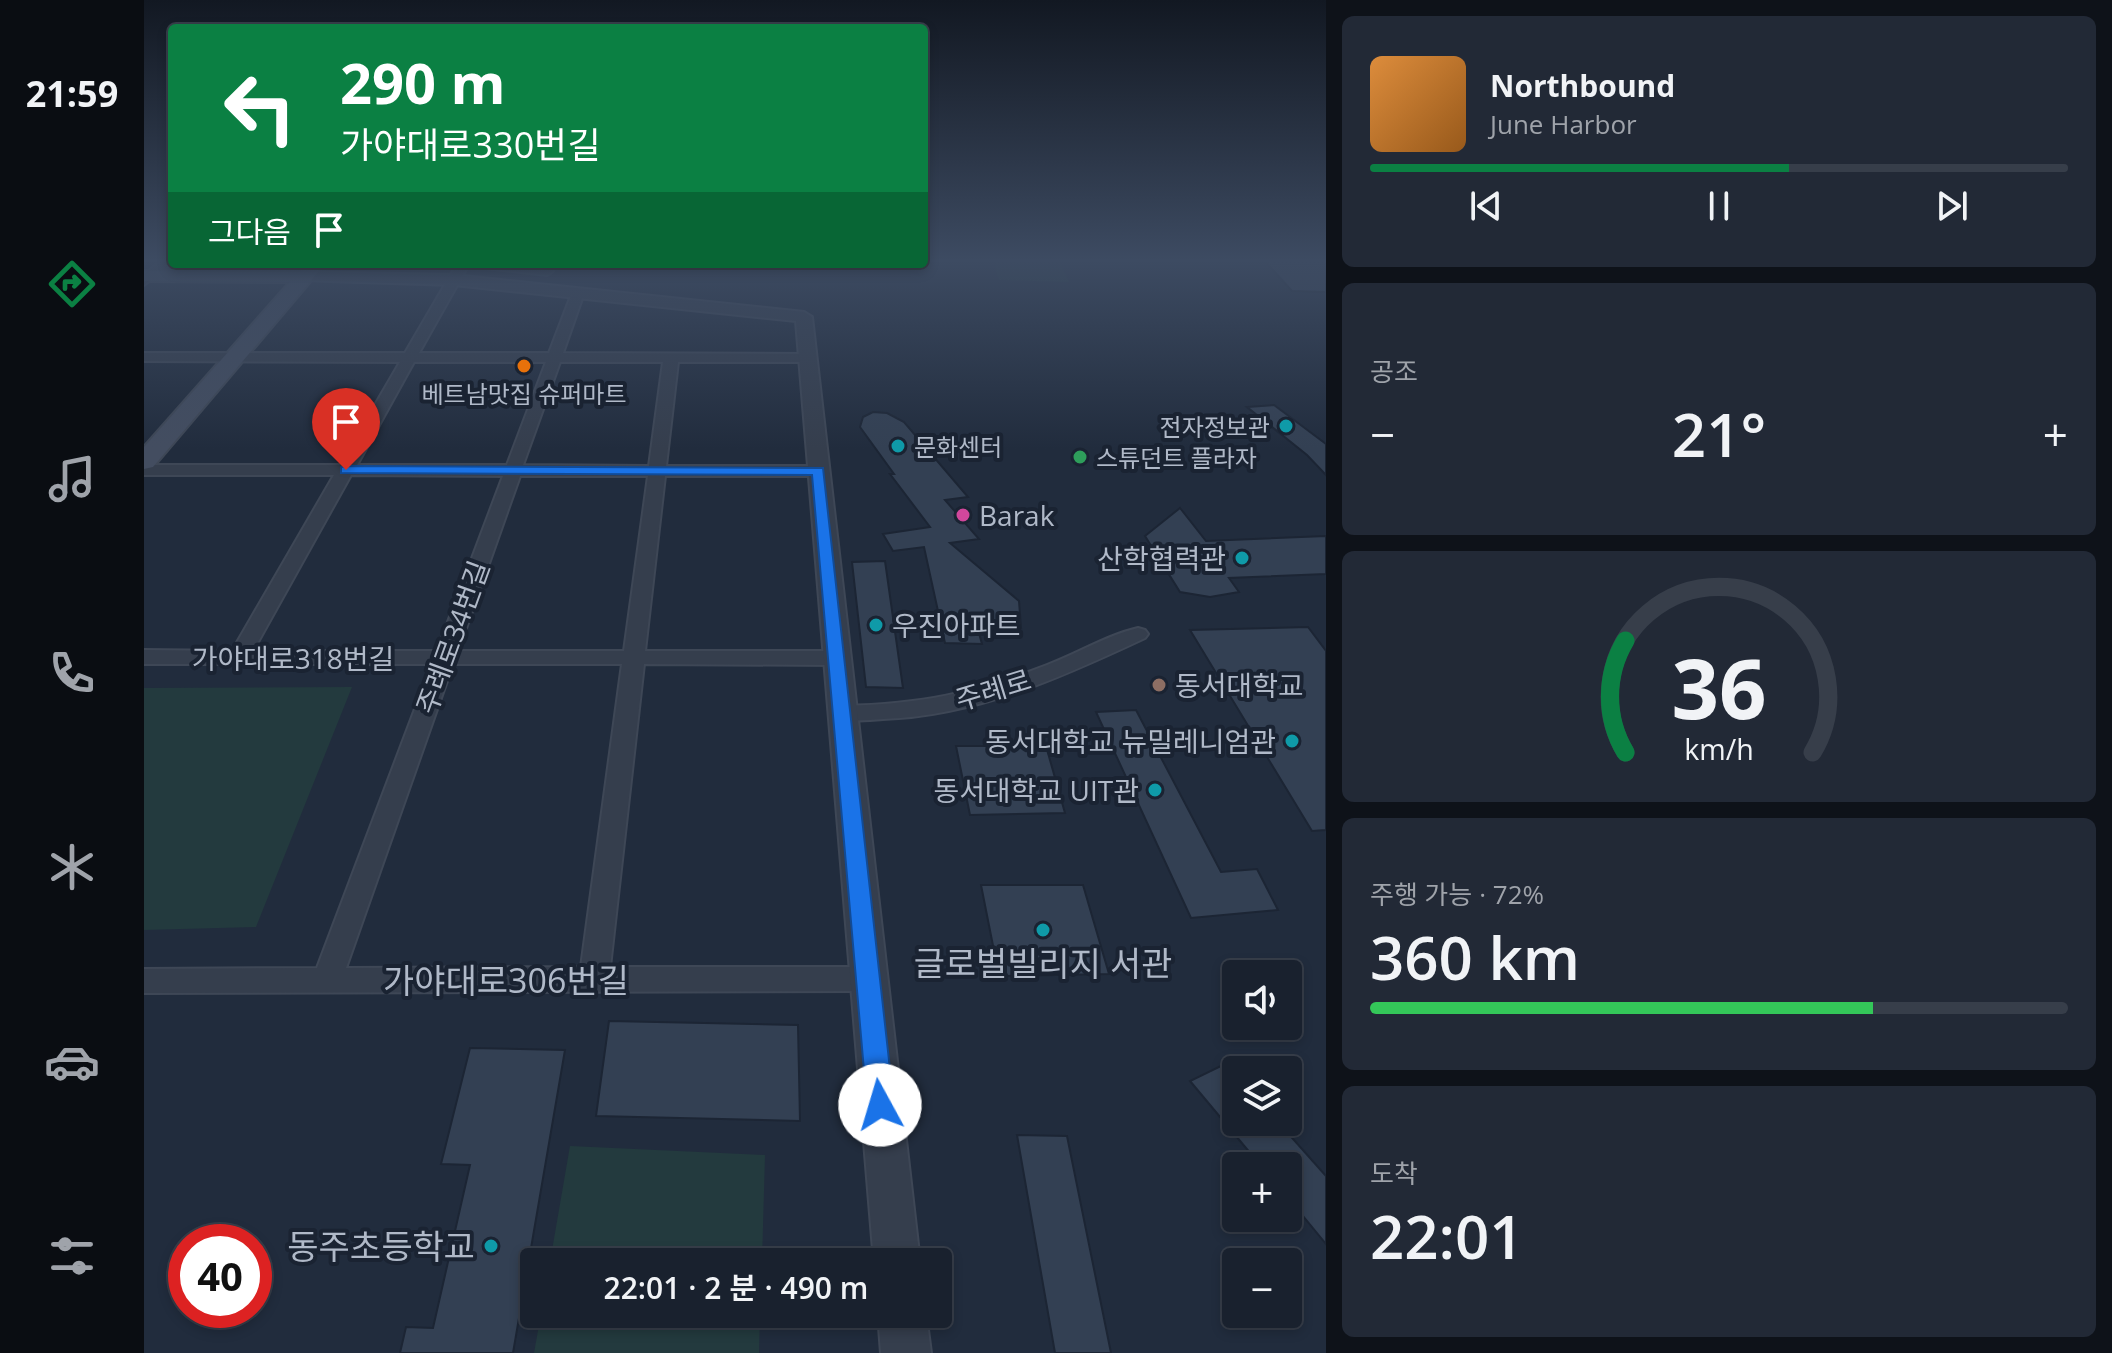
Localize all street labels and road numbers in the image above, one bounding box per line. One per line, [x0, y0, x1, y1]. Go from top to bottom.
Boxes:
street label: 주례로34번길 [407, 555, 497, 719]
street label: 가야대로318번길 [192, 639, 394, 677]
street label: 주례로 [950, 660, 1036, 718]
street label: 가야대로306번길 [383, 957, 629, 1003]

